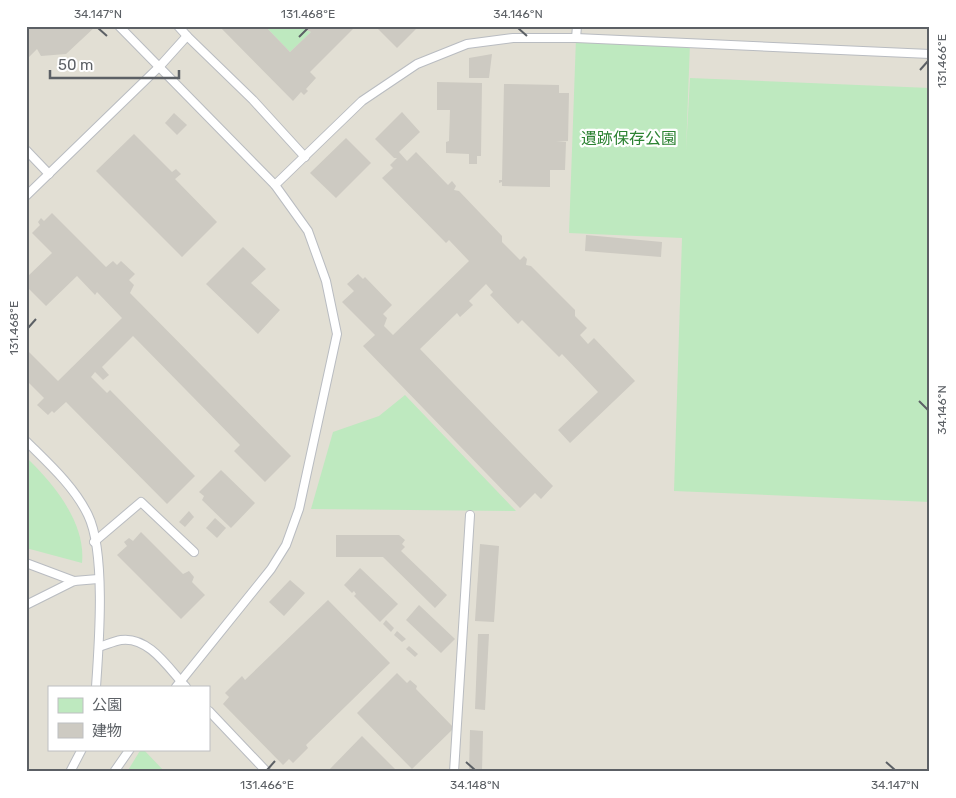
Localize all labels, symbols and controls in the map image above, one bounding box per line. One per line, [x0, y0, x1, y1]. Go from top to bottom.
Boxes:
text: 34.147°N [74, 7, 122, 21]
text: 131.468°E [281, 7, 335, 21]
text: 34.146°N [493, 7, 543, 21]
text: 131.466°E [935, 34, 949, 88]
scale bar [50, 48, 179, 80]
text: 50 m [58, 56, 93, 74]
park label: 遺跡保存公園 [581, 129, 677, 148]
text: 131.468°E [7, 301, 21, 355]
text: 34.146°N [935, 385, 949, 435]
legend [48, 686, 210, 750]
text: 公園 [92, 696, 122, 714]
text: 建物 [92, 722, 122, 740]
text: 131.466°E [240, 778, 294, 792]
text: 34.148°N [450, 778, 500, 792]
text: 34.147°N [871, 778, 919, 792]

